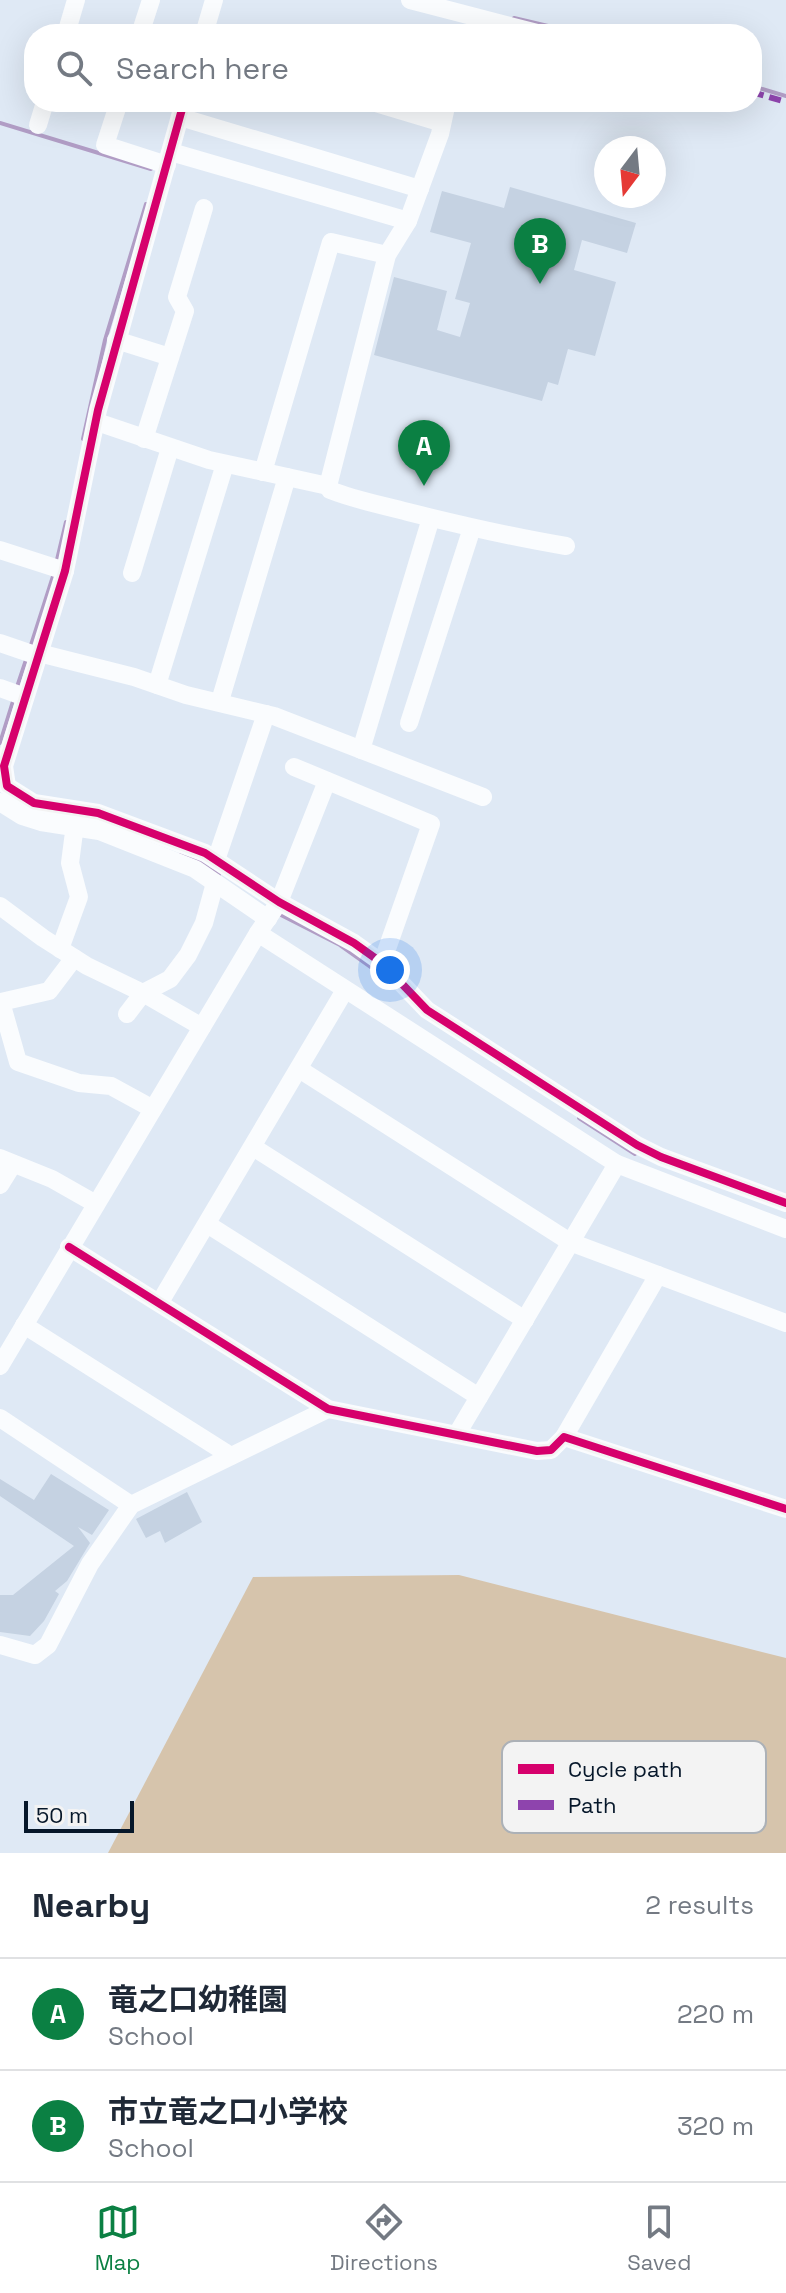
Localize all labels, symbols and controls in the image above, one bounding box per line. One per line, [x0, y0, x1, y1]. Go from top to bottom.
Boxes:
search box [24, 24, 762, 112]
icon: search [52, 46, 96, 90]
text: Search here [116, 49, 289, 88]
north arrow [594, 136, 666, 208]
pin: B [514, 218, 566, 284]
pin: A [398, 420, 450, 486]
your location [370, 950, 410, 990]
legend [502, 1741, 766, 1833]
text: Cycle path [568, 1755, 683, 1783]
text: Path [568, 1791, 617, 1819]
scale bar [24, 1797, 134, 1833]
text: 50 m [36, 1801, 88, 1829]
text: Nearby [32, 1884, 150, 1927]
text: 2 results [645, 1888, 754, 1922]
text: 竜之口幼稚園 [108, 1980, 288, 2019]
text: A [50, 1997, 66, 2031]
text: 220 m [677, 1997, 754, 2031]
text: School [108, 2019, 194, 2053]
text: 市立竜之口小学校 [108, 2092, 348, 2131]
text: B [49, 2109, 67, 2143]
text: 320 m [677, 2109, 754, 2143]
text: School [108, 2131, 194, 2165]
tab: Map [95, 2200, 141, 2276]
tab: Directions [330, 2200, 438, 2276]
tab: Saved [627, 2200, 691, 2276]

